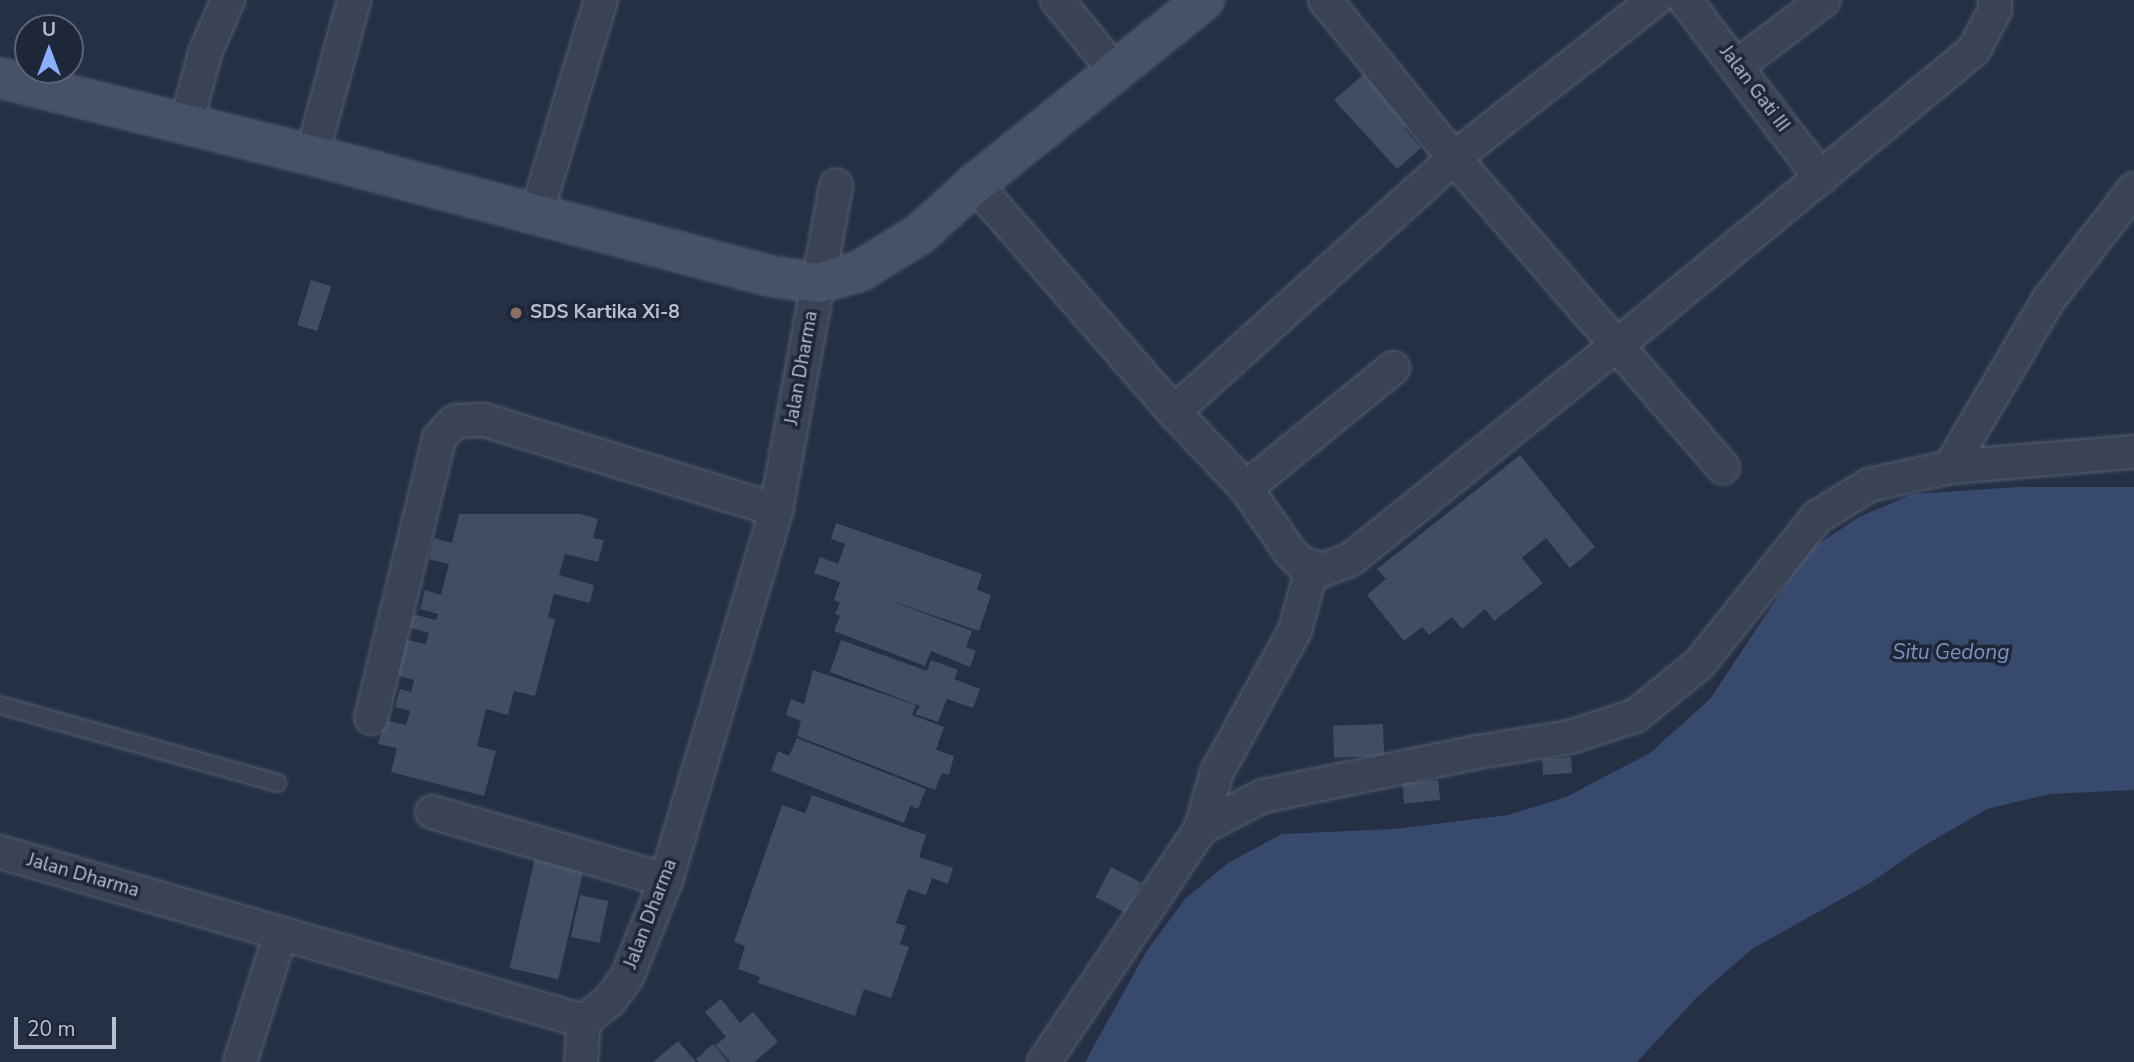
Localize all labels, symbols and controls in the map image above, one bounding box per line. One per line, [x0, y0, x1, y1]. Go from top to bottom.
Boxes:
north arrow [14, 14, 84, 84]
text: U [42, 17, 56, 43]
street label: Jalan Gati III [1714, 41, 1794, 137]
place label: SDS Kartika Xi-8 [530, 302, 680, 324]
marker: SDS Kartika Xi-8 [508, 305, 524, 321]
street label: Jalan Dharma [781, 309, 823, 427]
water label: Situ Gedong [1893, 639, 2009, 665]
street label: Jalan Dharma [24, 849, 142, 903]
street label: Jalan Dharma [620, 856, 682, 972]
scale bar [18, 1002, 119, 1046]
text: 20 m [27, 1015, 76, 1043]

